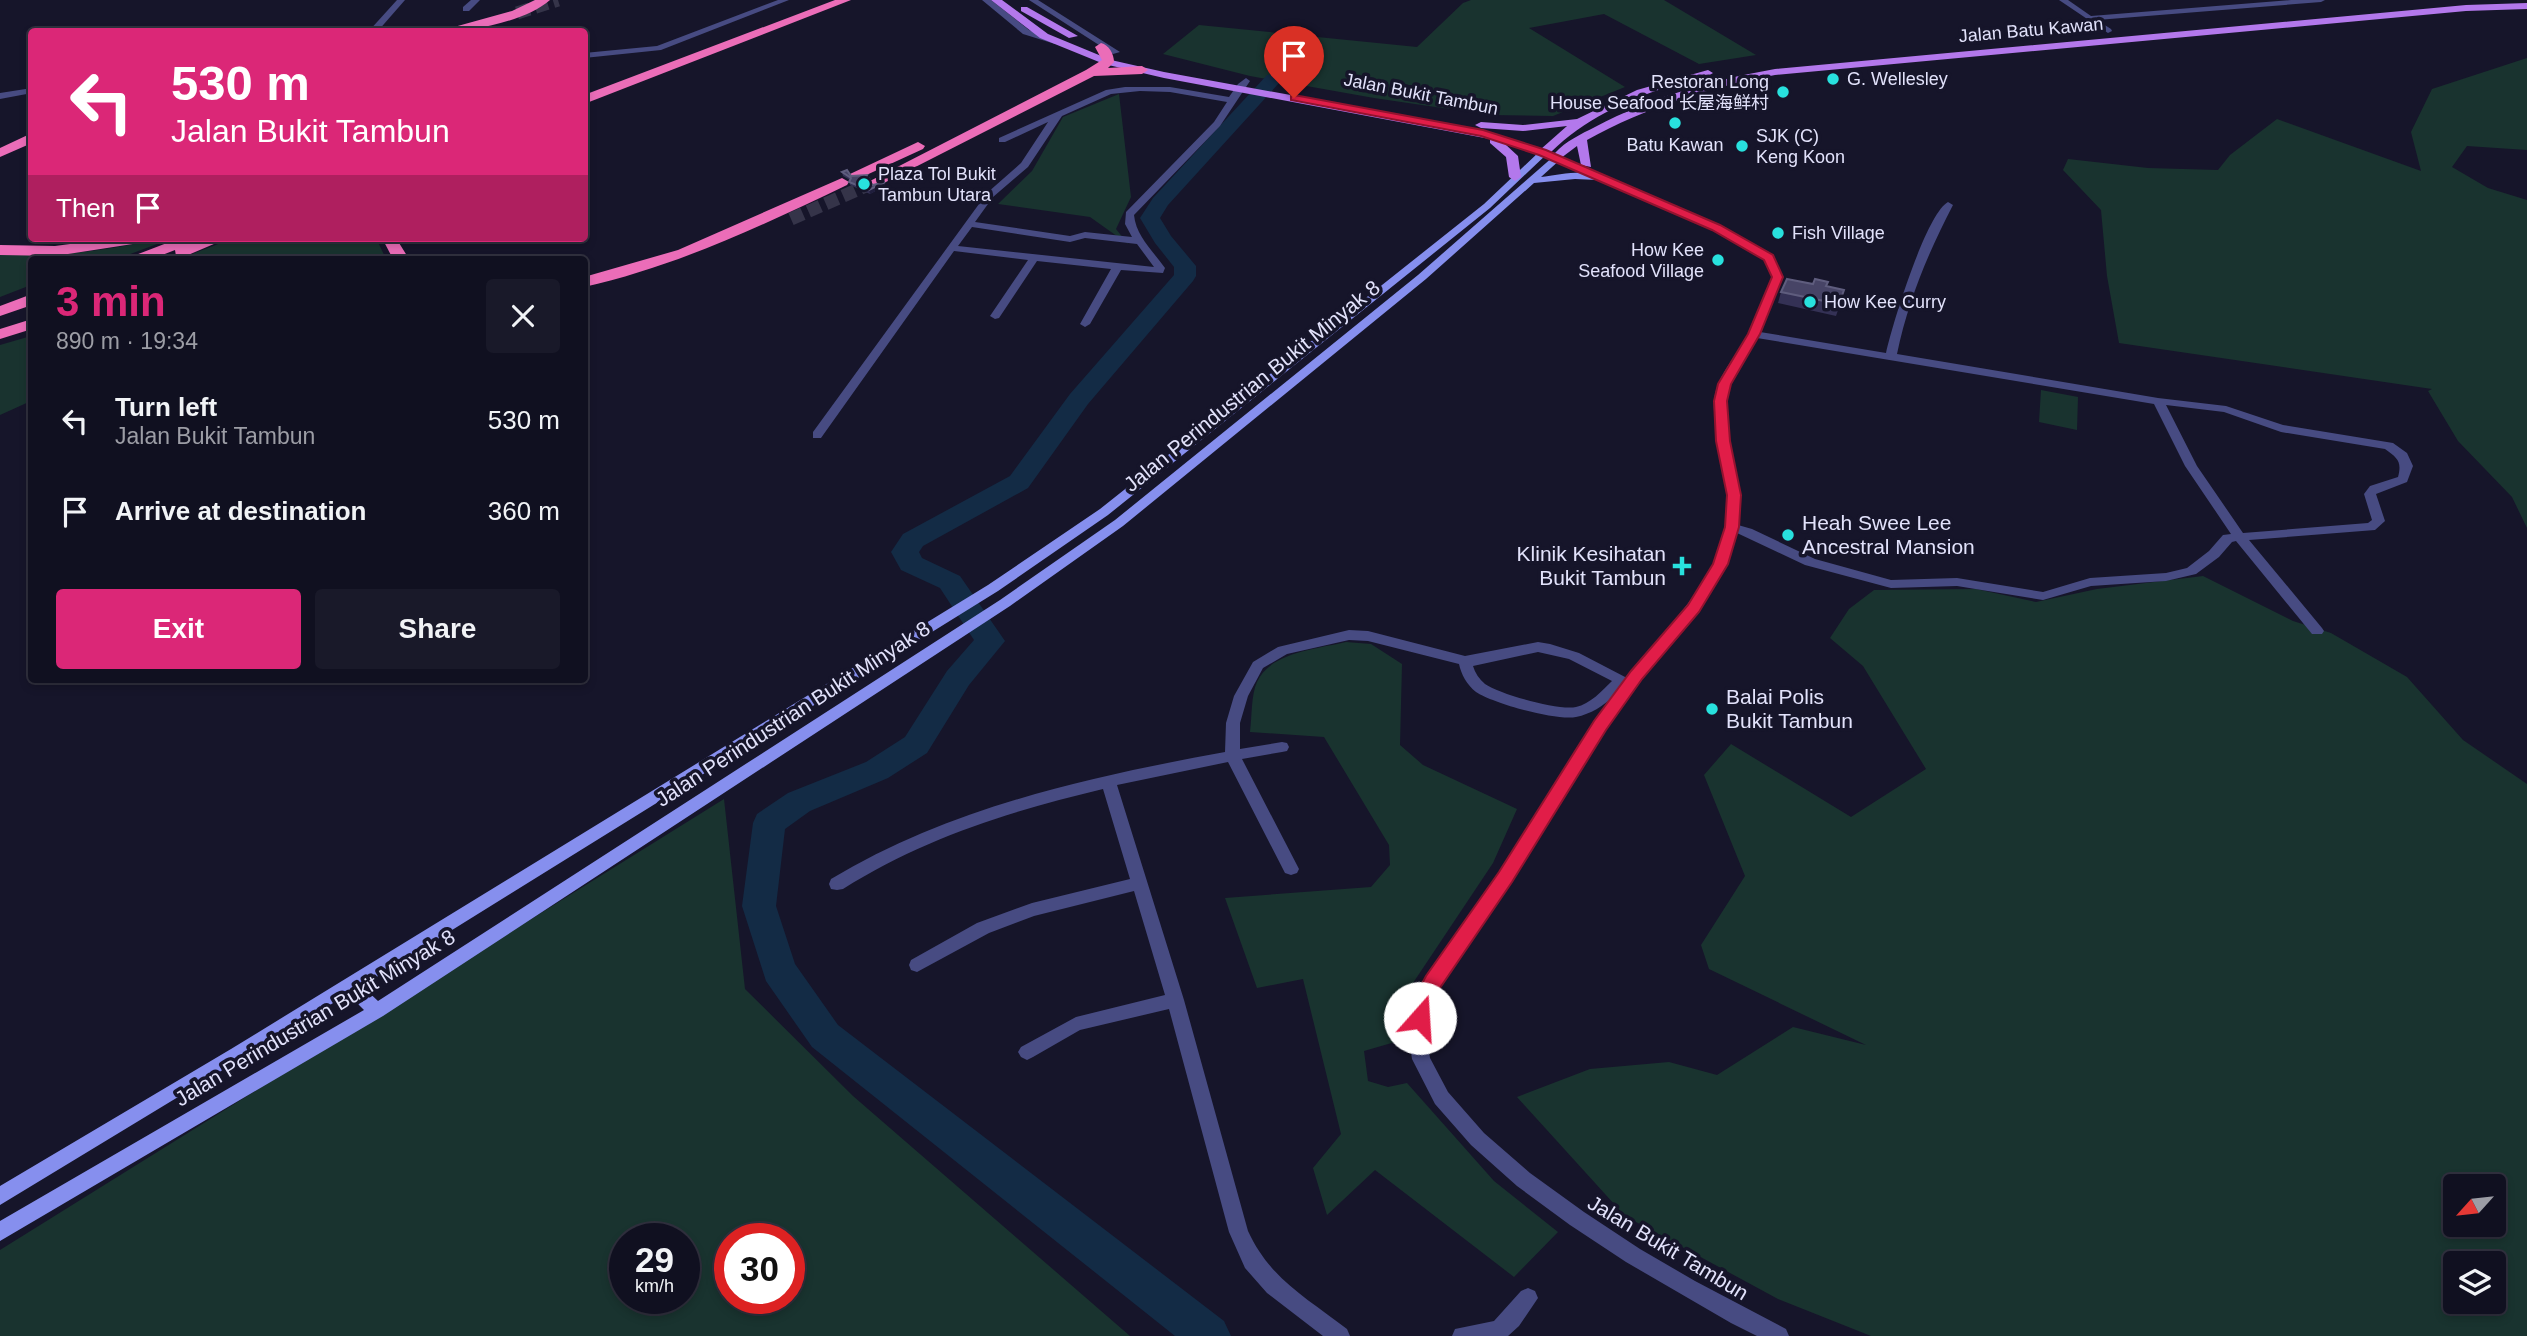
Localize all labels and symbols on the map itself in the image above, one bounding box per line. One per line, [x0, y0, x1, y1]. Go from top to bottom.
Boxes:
street label: Jalan Batu Kawan [1958, 14, 2104, 46]
pin [1264, 26, 1324, 98]
street label: Jalan Bukit Tambun [1342, 69, 1500, 119]
place label: G. Wellesley [1847, 69, 1948, 89]
marker: G. Wellesley [1825, 71, 1841, 87]
place label: Restoran Long House Seafood 长屋海鲜村 [1550, 72, 1769, 113]
marker: Restoran Long House Seafood 长屋海鲜村 [1775, 84, 1791, 100]
marker: Batu Kawan [1667, 115, 1683, 131]
place label: SJK (C) Keng Koon [1756, 126, 1845, 167]
place label: Batu Kawan [1626, 135, 1724, 155]
marker: SJK (C) Keng Koon [1734, 138, 1750, 154]
place label: Plaza Tol Bukit Tambun Utara [878, 164, 996, 205]
marker: Plaza Tol Bukit Tambun Utara [856, 176, 872, 192]
place label: Fish Village [1792, 223, 1885, 243]
marker: Fish Village [1770, 225, 1786, 241]
place label: How Kee Seafood Village [1578, 240, 1704, 281]
marker: How Kee Seafood Village [1710, 252, 1726, 268]
street label: Jalan Perindustrian Bukit Minyak 8 [1119, 275, 1384, 496]
place label: How Kee Curry [1824, 292, 1946, 312]
marker: How Kee Curry [1802, 294, 1818, 310]
place label: Heah Swee Lee Ancestral Mansion [1802, 511, 1975, 558]
marker: Heah Swee Lee Ancestral Mansion [1780, 527, 1796, 543]
place label: Klinik Kesihatan Bukit Tambun [1517, 542, 1666, 589]
marker: Klinik Kesihatan Bukit Tambun [1672, 556, 1692, 576]
street label: Jalan Perindustrian Bukit Minyak 8 [651, 616, 934, 811]
place label: Balai Polis Bukit Tambun [1726, 685, 1853, 732]
marker: Balai Polis Bukit Tambun [1704, 701, 1720, 717]
street label: Jalan Perindustrian Bukit Minyak 8 [171, 925, 459, 1110]
position arrow [1383, 981, 1457, 1055]
north arrow [2443, 1174, 2506, 1237]
street label: Jalan Bukit Tambun [1584, 1191, 1753, 1305]
speed limit sign: 30 [714, 1223, 805, 1314]

